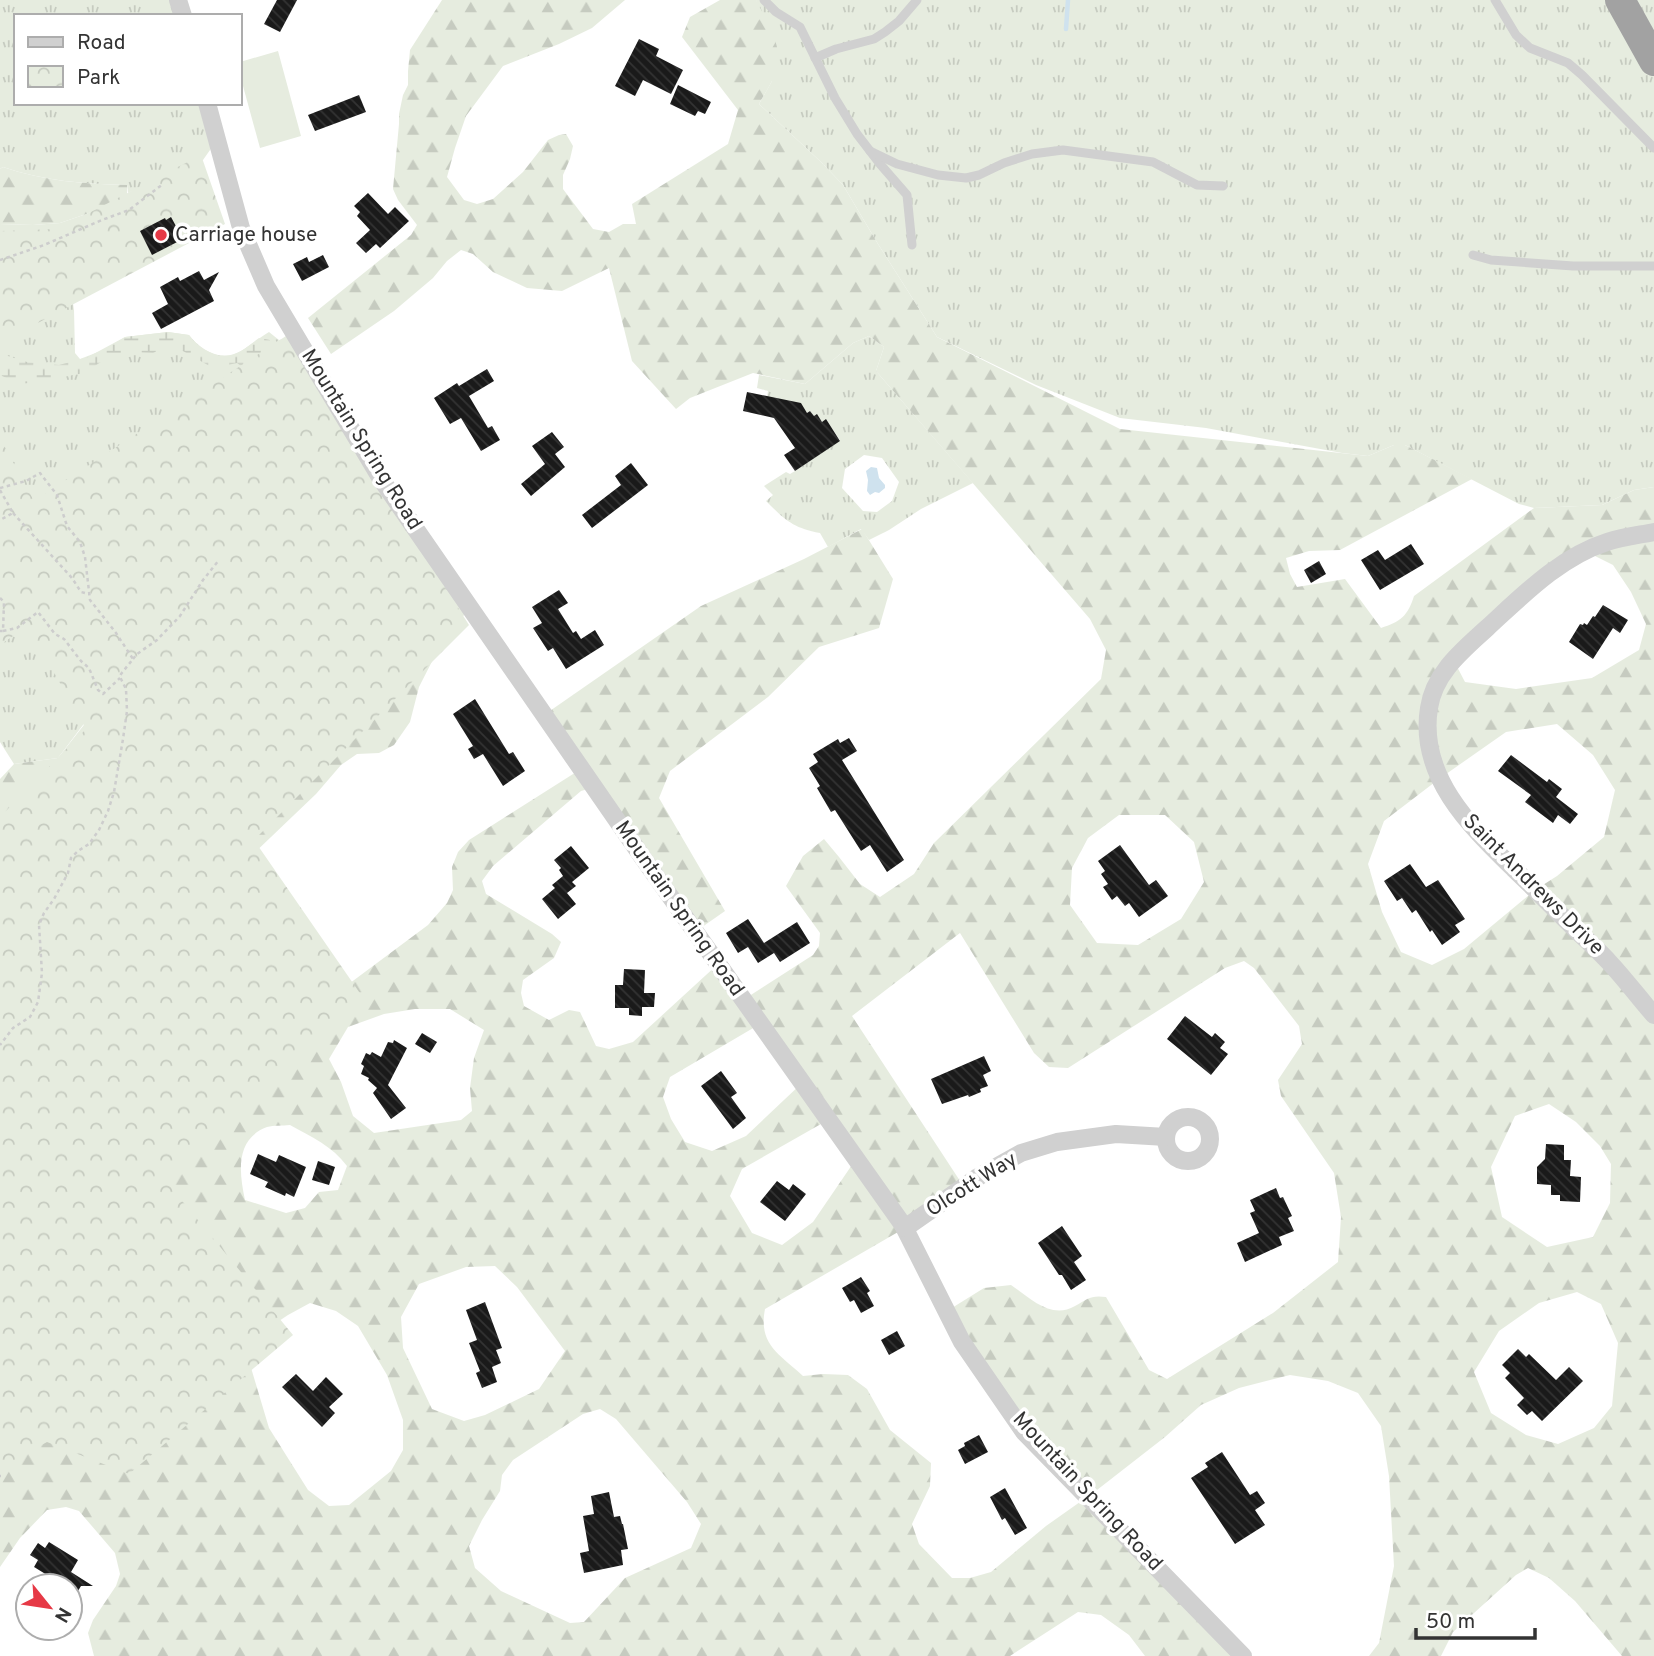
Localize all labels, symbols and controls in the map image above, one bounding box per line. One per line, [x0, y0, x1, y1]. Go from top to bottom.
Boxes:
legend [14, 14, 242, 105]
text: Road [77, 30, 126, 57]
text: Park [77, 65, 120, 92]
place label: Carriage house [175, 222, 317, 249]
marker: Carriage house [153, 227, 169, 243]
street label: Mountain Spring Road [294, 345, 428, 535]
street label: Saint Andrews Drive [1457, 809, 1609, 961]
street label: Mountain Spring Road [608, 816, 750, 1002]
street label: Olcott Way [921, 1146, 1023, 1224]
street label: Mountain Spring Road [1006, 1407, 1168, 1577]
north arrow [14, 1572, 84, 1642]
scale bar [1416, 1596, 1535, 1640]
text: N [48, 1603, 76, 1626]
text: 50 m [1426, 1609, 1475, 1636]

